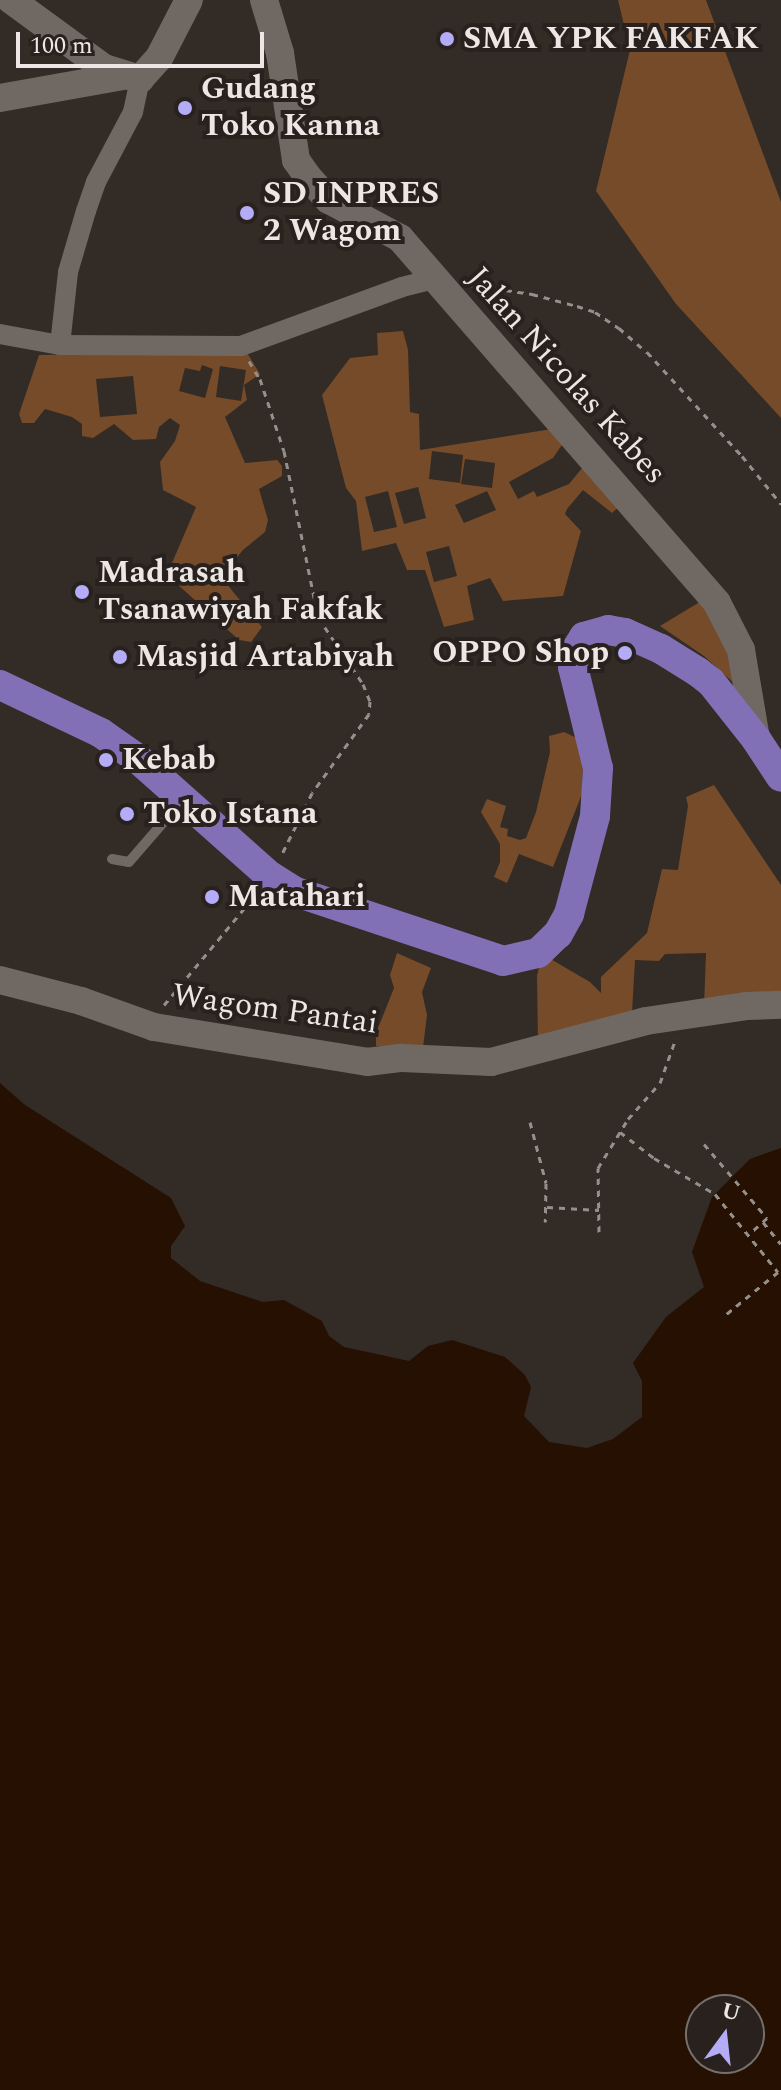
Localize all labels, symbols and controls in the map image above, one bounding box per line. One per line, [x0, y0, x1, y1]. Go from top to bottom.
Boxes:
scale bar [20, 16, 268, 66]
place label: SMA YPK FAKFAK [463, 20, 759, 58]
text: 100 m [30, 28, 93, 64]
marker: SMA YPK FAKFAK [438, 30, 456, 48]
place label: Gudang Toko Kanna [201, 71, 380, 146]
marker: Gudang Toko Kanna [176, 99, 194, 117]
place label: SD INPRES 2 Wagom [263, 176, 439, 251]
marker: SD INPRES 2 Wagom [238, 204, 256, 222]
street label: Jalan Nicolas Kabes [458, 259, 674, 493]
place label: Madrasah Tsanawiyah Fakfak [98, 555, 383, 630]
marker: Madrasah Tsanawiyah Fakfak [73, 583, 91, 601]
place label: OPPO Shop [432, 634, 609, 672]
place label: Masjid Artabiyah [136, 638, 394, 676]
marker: OPPO Shop [616, 644, 634, 662]
marker: Masjid Artabiyah [111, 648, 129, 666]
place label: Kebab [122, 741, 216, 779]
marker: Kebab [97, 751, 115, 769]
place label: Toko Istana [143, 795, 317, 833]
marker: Toko Istana [118, 805, 136, 823]
place label: Matahari [228, 878, 366, 916]
marker: Matahari [203, 888, 221, 906]
street label: Wagom Pantai [170, 977, 380, 1043]
north arrow [685, 1994, 765, 2074]
text: U [718, 1994, 744, 2031]

